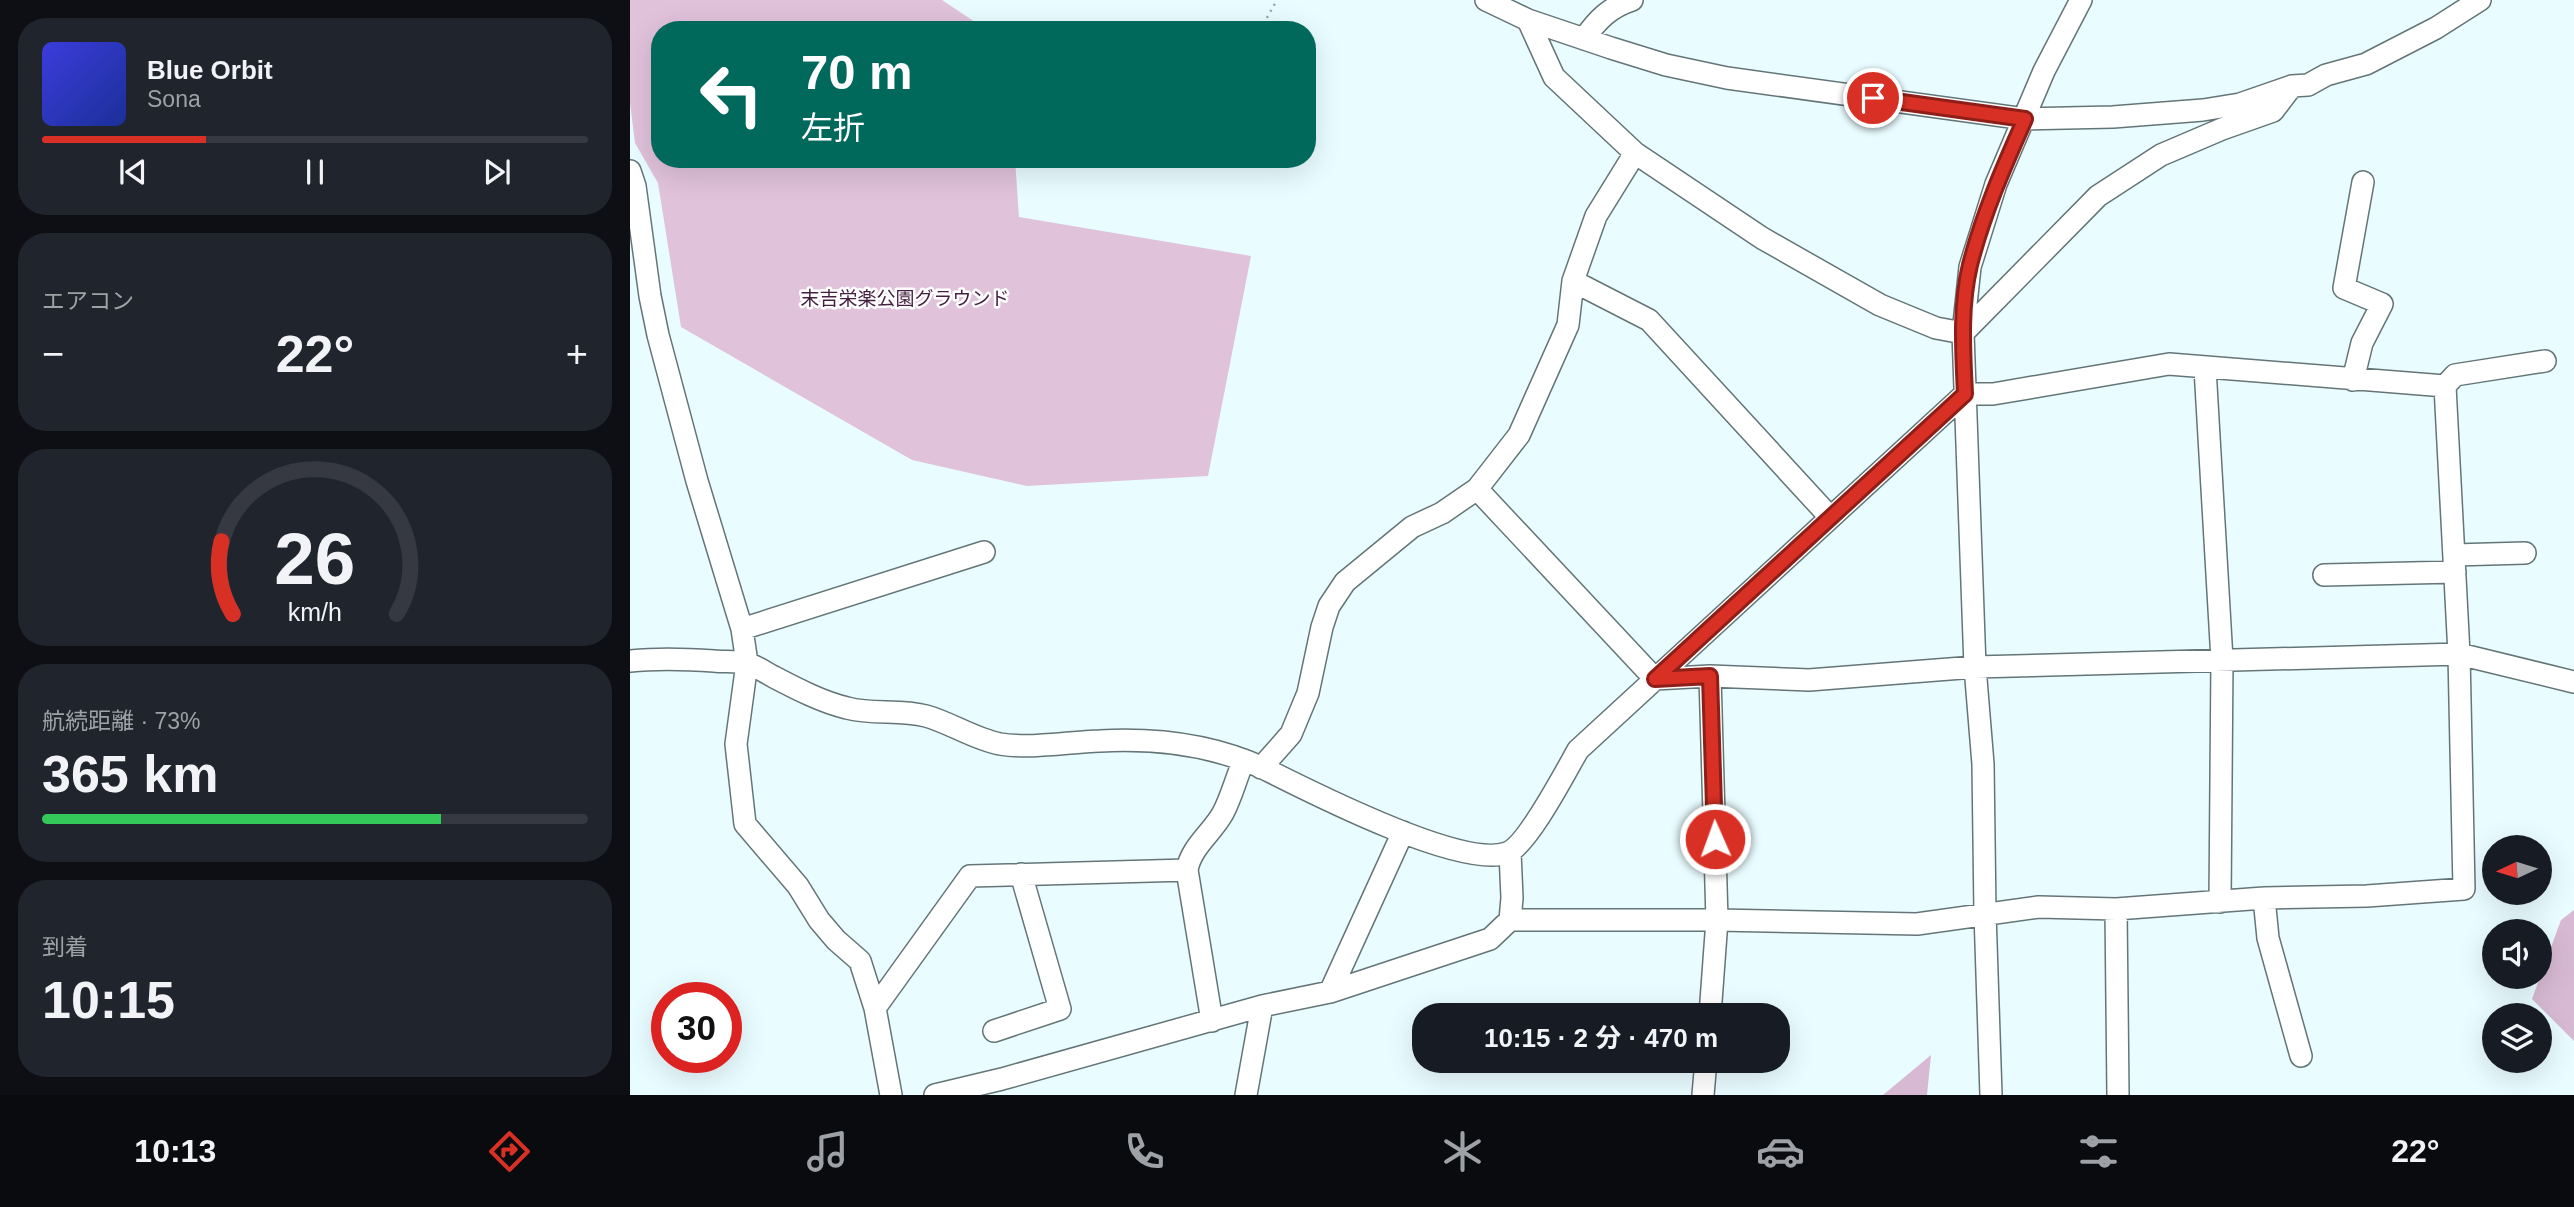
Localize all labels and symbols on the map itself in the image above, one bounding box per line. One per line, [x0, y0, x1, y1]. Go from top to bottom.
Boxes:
pin [1843, 68, 1903, 128]
park label: 末吉栄楽公園グラウンド [800, 288, 1010, 309]
position arrow [1678, 802, 1752, 876]
north arrow [2482, 835, 2552, 905]
speed limit sign: 30 [651, 982, 742, 1073]

